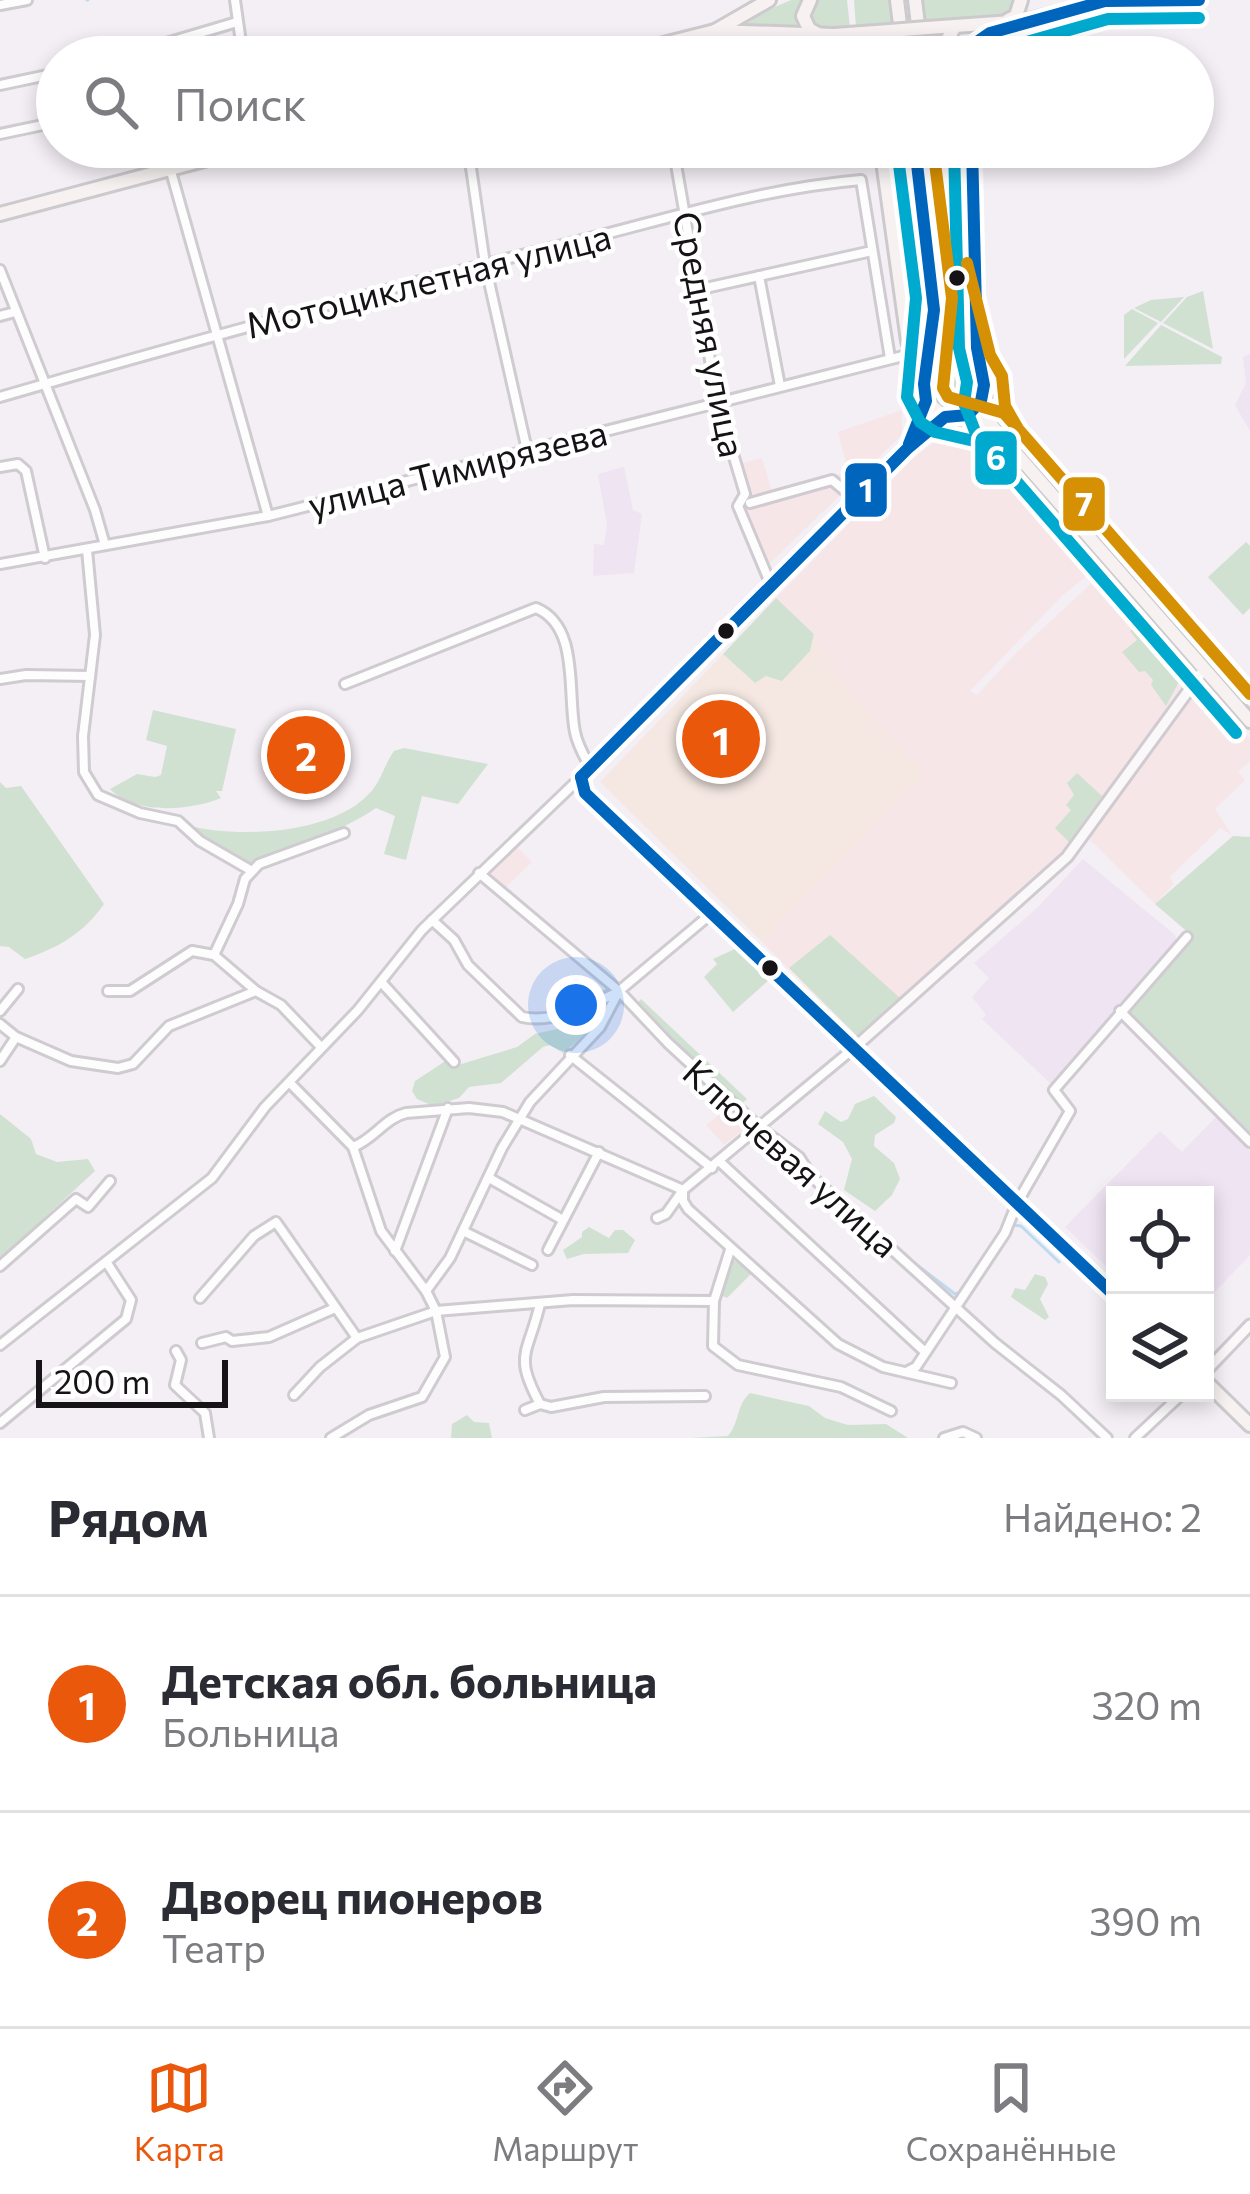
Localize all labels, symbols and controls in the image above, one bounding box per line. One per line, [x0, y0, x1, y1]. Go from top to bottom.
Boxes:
search box [36, 36, 1214, 168]
icon: search [78, 69, 144, 135]
text: Поиск [174, 75, 307, 130]
street label: Средняя улица [666, 207, 756, 461]
street label: Мотоциклетная улица [241, 212, 615, 346]
unlabelled marker [946, 267, 968, 289]
street label: улица Тимирязева [303, 409, 611, 525]
line badge: 6 [973, 429, 1019, 487]
text: 6 [986, 436, 1006, 477]
line badge: 1 [843, 461, 889, 519]
text: 1 [859, 468, 873, 509]
line badge: 7 [1061, 475, 1107, 533]
text: 7 [1075, 482, 1093, 523]
unlabelled marker [715, 620, 737, 642]
pin: 1 [682, 694, 760, 784]
pin: 2 [267, 710, 345, 800]
unlabelled marker [759, 957, 781, 979]
your location [546, 975, 606, 1035]
street label: Ключевая улица [675, 1049, 909, 1265]
map controls [1106, 1186, 1214, 1402]
button: locate [1106, 1186, 1214, 1294]
button: layers [1106, 1294, 1214, 1402]
scale bar [36, 1354, 228, 1407]
text: 200 m [54, 1360, 150, 1401]
text: Рядом [48, 1485, 209, 1548]
text: Найдено: 2 [1003, 1492, 1202, 1540]
text: Детская обл. больница [162, 1652, 657, 1707]
text: 1 [78, 1680, 96, 1728]
text: 320 m [1091, 1680, 1202, 1728]
text: Больница [162, 1707, 340, 1755]
text: Дворец пионеров [162, 1868, 543, 1923]
text: 2 [76, 1896, 98, 1944]
text: 390 m [1089, 1896, 1202, 1944]
text: Театр [162, 1923, 266, 1971]
tab: Карта [134, 2055, 225, 2168]
tab: Маршрут [492, 2055, 638, 2168]
tab: Сохранённые [906, 2055, 1116, 2168]

